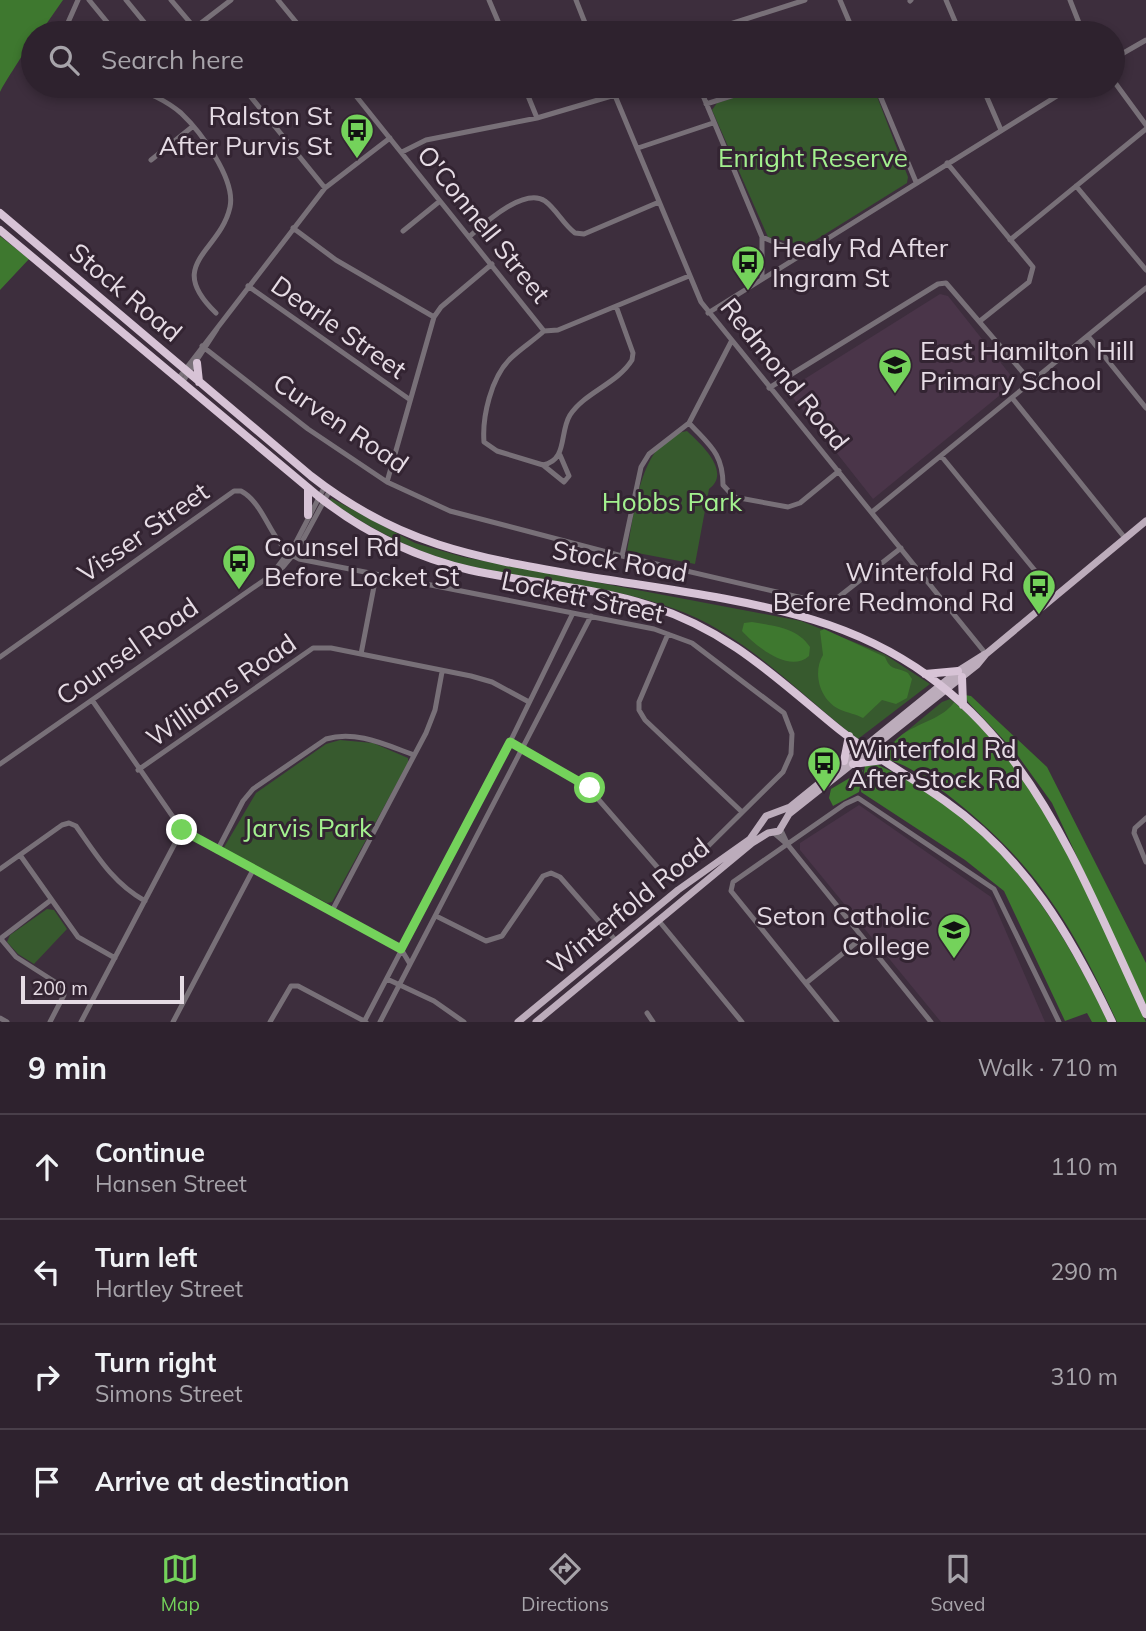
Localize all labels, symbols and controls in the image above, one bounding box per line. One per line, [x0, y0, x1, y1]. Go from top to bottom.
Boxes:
search box [21, 21, 1125, 98]
icon: search [45, 41, 83, 79]
text: Search here [101, 43, 244, 76]
place label: Ralston St After Purvis St [159, 99, 332, 162]
bus stop icon: Ralston St After Purvis St [338, 111, 376, 160]
street label: O'Connell Street [410, 139, 558, 309]
park label: Enright Reserve [718, 141, 908, 174]
place label: Healy Rd After Ingram St [772, 231, 949, 294]
street label: Stock Road [63, 235, 189, 349]
bus stop icon: Healy Rd After Ingram St [729, 243, 767, 292]
street label: Dearle Street [265, 268, 413, 386]
street label: Redmond Road [713, 291, 857, 457]
place label: East Hamilton Hill Primary School [920, 334, 1134, 397]
school or university icon: East Hamilton Hill Primary School [876, 346, 914, 395]
street label: Curven Road [267, 366, 415, 480]
street label: Visser Street [71, 475, 215, 589]
park label: Hobbs Park [602, 485, 743, 518]
place label: Counsel Rd Before Locket St [264, 530, 459, 593]
street label: Stock Road [550, 533, 690, 589]
bus stop icon: Counsel Rd Before Locket St [220, 542, 258, 591]
place label: Winterfold Rd Before Redmond Rd [773, 555, 1014, 618]
street label: Lockett Street [499, 564, 667, 630]
bus stop icon: Winterfold Rd Before Redmond Rd [1020, 567, 1058, 616]
street label: Counsel Road [50, 590, 204, 712]
street label: Williams Road [140, 626, 302, 754]
place label: Winterfold Rd After Stock Rd [848, 732, 1021, 795]
bus stop icon: Winterfold Rd After Stock Rd [805, 744, 843, 793]
route start [574, 772, 605, 803]
park label: Jarvis Park [244, 811, 373, 844]
route end [166, 814, 197, 845]
street label: Winterfold Road [540, 831, 716, 981]
place label: Seton Catholic College [756, 899, 930, 962]
school or university icon: Seton Catholic College [935, 911, 973, 960]
scale bar [21, 973, 184, 1005]
text: 200 m [32, 976, 88, 1000]
text: 9 min [28, 1049, 107, 1087]
text: Walk · 710 m [978, 1053, 1118, 1082]
text: Continue [95, 1136, 205, 1169]
icon: ahead [28, 1148, 66, 1186]
text: 110 m [1050, 1152, 1118, 1181]
text: Hansen Street [95, 1169, 247, 1198]
text: Turn left [95, 1241, 197, 1274]
icon: left [28, 1253, 66, 1291]
text: 290 m [1050, 1257, 1118, 1286]
text: Hartley Street [95, 1274, 243, 1303]
text: Turn right [95, 1346, 216, 1379]
icon: right [28, 1358, 66, 1396]
text: 310 m [1050, 1362, 1118, 1391]
text: Simons Street [95, 1379, 243, 1408]
icon: arrive [28, 1463, 66, 1501]
text: Arrive at destination [95, 1465, 350, 1498]
tab: Map [161, 1550, 200, 1616]
tab: Directions [521, 1550, 609, 1616]
tab: Saved [930, 1550, 985, 1616]

